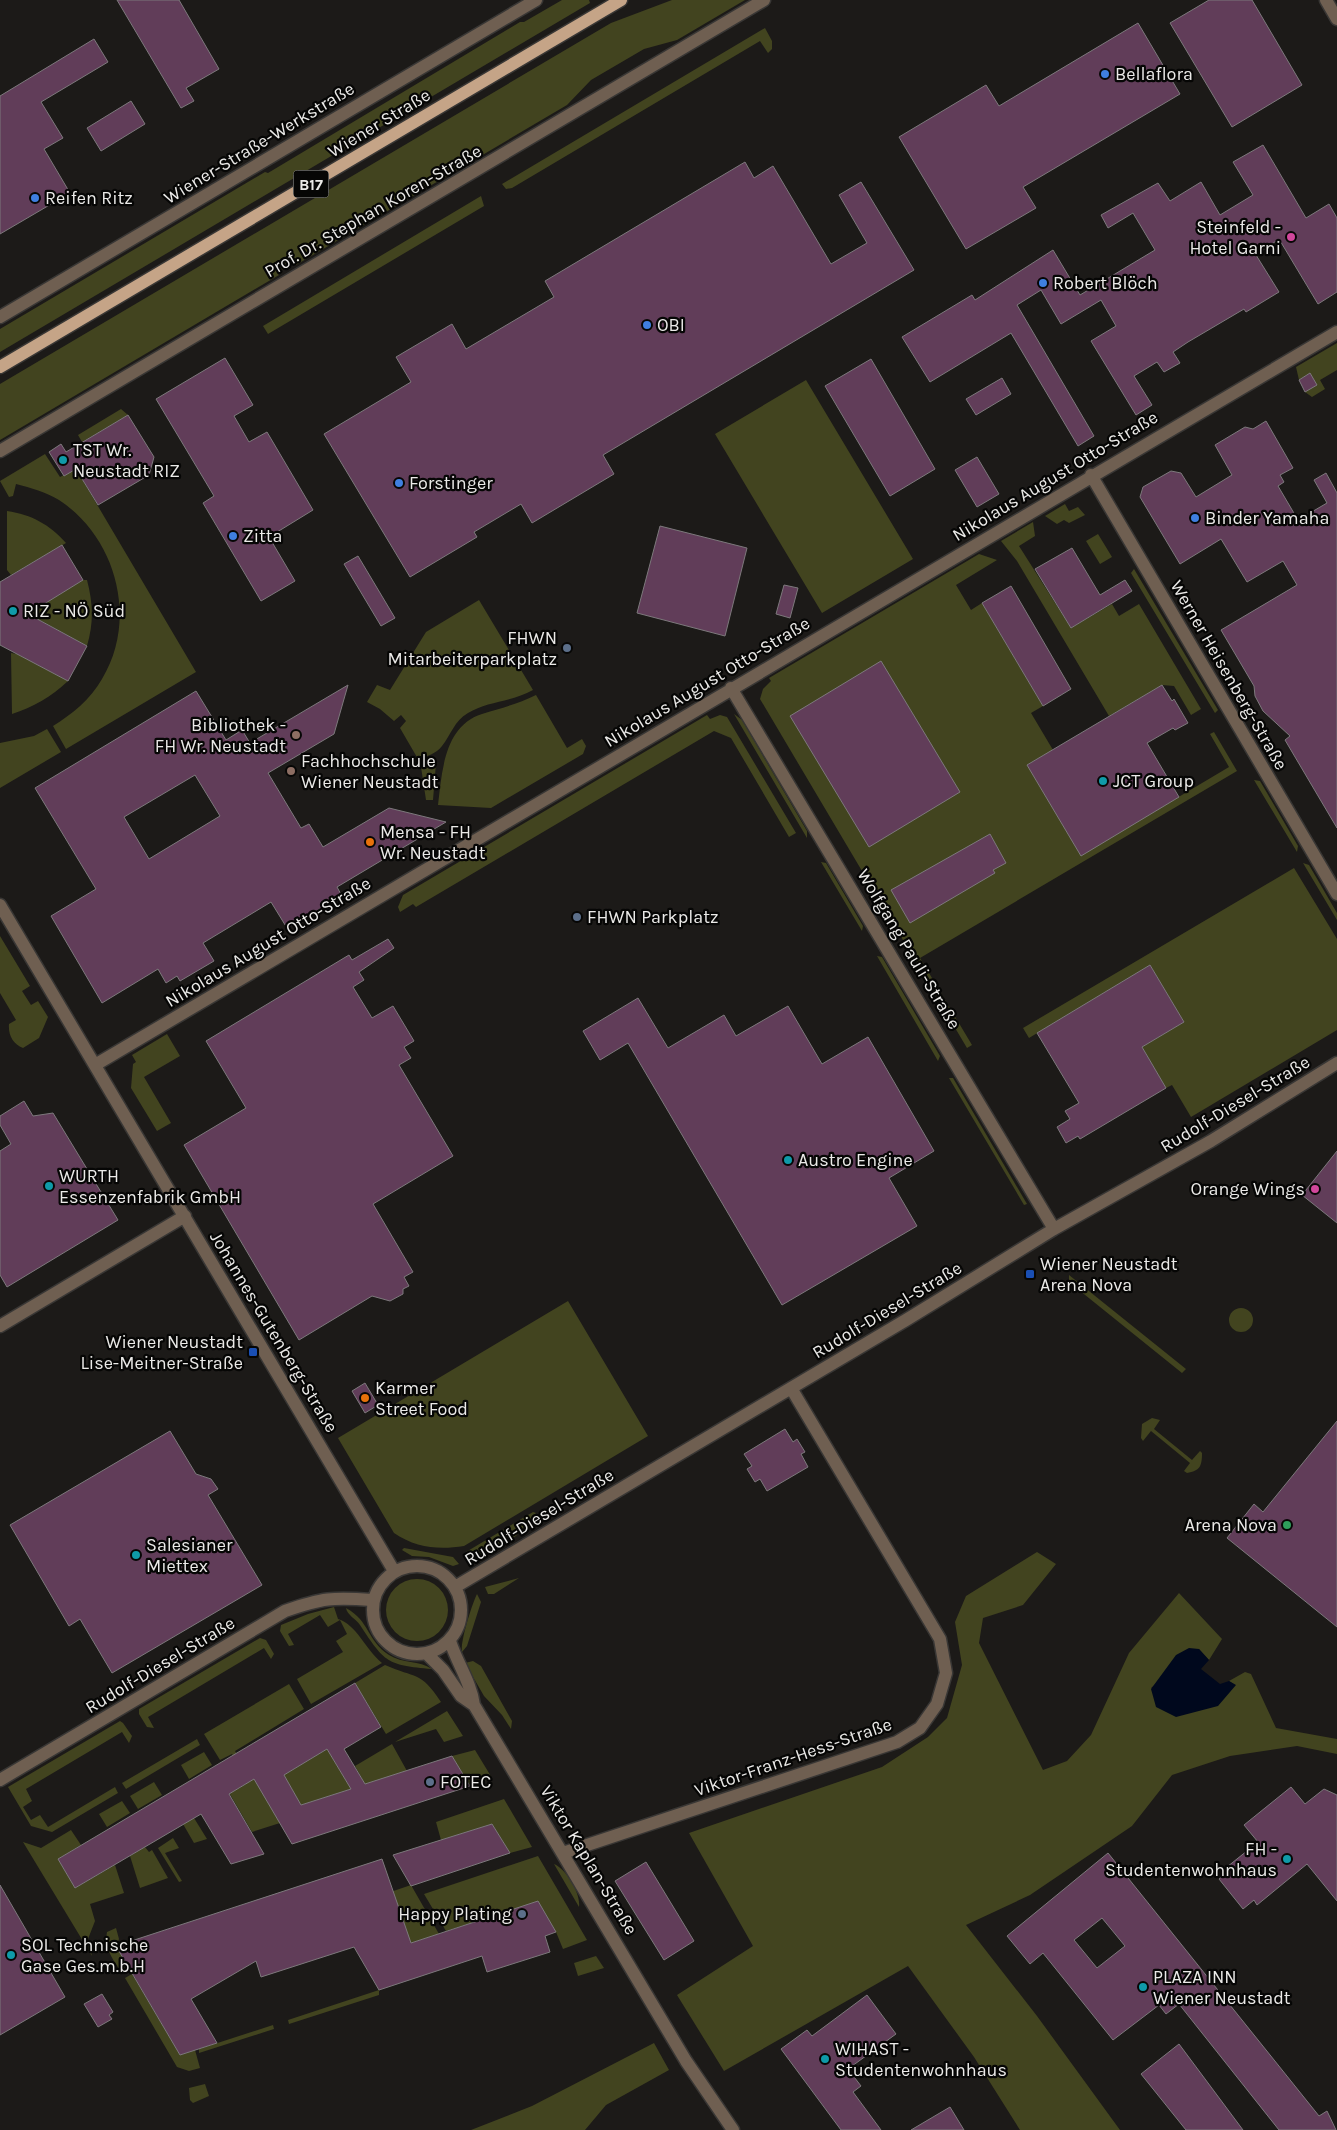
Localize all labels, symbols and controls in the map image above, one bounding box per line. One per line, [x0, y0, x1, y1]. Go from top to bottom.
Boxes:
place label: Bellaflora [1115, 63, 1193, 85]
marker: Bellaflora [1099, 68, 1111, 80]
street label: Wiener-Straße-Werkstraße [160, 77, 358, 209]
street label: Wiener Straße [324, 84, 434, 162]
street label: Prof. Dr. Stephan Koren-Straße [260, 140, 486, 282]
road number: B17 [294, 170, 328, 198]
place label: Reifen Ritz [45, 187, 133, 209]
marker: Reifen Ritz [29, 192, 41, 204]
place label: Steinfeld - Hotel Garni [1190, 216, 1281, 259]
marker: Steinfeld - Hotel Garni [1285, 231, 1297, 243]
place label: Robert Blöch [1053, 272, 1158, 294]
marker: Robert Blöch [1037, 277, 1049, 289]
place label: OBI [657, 314, 685, 336]
marker: OBI [641, 319, 653, 331]
street label: Nikolaus August Otto-Straße [948, 406, 1162, 546]
place label: TST Wr. Neustadt RIZ [73, 439, 180, 482]
marker: TST Wr. Neustadt RIZ [57, 454, 69, 466]
place label: Forstinger [409, 472, 493, 494]
marker: Forstinger [393, 477, 405, 489]
place label: Binder Yamaha [1205, 507, 1329, 529]
marker: Binder Yamaha [1189, 512, 1201, 524]
place label: Zitta [243, 525, 282, 547]
marker: Zitta [227, 530, 239, 542]
street label: Werner Heisenberg-Straße [1166, 576, 1292, 774]
place label: RIZ - NÖ Süd [23, 600, 125, 622]
marker: RIZ - NÖ Süd [7, 605, 19, 617]
street label: Nikolaus August Otto-Straße [600, 612, 814, 752]
place label: FHWN Mitarbeiterparkplatz [388, 627, 557, 670]
marker: FHWN Mitarbeiterparkplatz [561, 642, 573, 654]
place label: Bibliothek - FH Wr. Neustadt [155, 714, 286, 757]
marker: Bibliothek - FH Wr. Neustadt [290, 729, 302, 741]
place label: Fachhochschule Wiener Neustadt [301, 750, 439, 793]
marker: Fachhochschule Wiener Neustadt [285, 765, 297, 777]
place label: JCT Group [1113, 770, 1194, 792]
marker: JCT Group [1097, 775, 1109, 787]
place label: Mensa - FH Wr. Neustadt [380, 821, 486, 864]
marker: Mensa - FH Wr. Neustadt [364, 836, 376, 848]
street label: Wolfgang Pauli-Straße [852, 865, 966, 1033]
street label: Nikolaus August Otto-Straße [161, 872, 375, 1012]
place label: FHWN Parkplatz [587, 906, 718, 928]
marker: FHWN Parkplatz [571, 911, 583, 923]
street label: Rudolf-Diesel-Straße [1156, 1051, 1314, 1157]
place label: Austro Engine [798, 1149, 913, 1171]
marker: Austro Engine [782, 1154, 794, 1166]
place label: WURTH Essenzenfabrik GmbH [59, 1165, 241, 1208]
place label: Orange Wings [1190, 1178, 1305, 1200]
marker: WURTH Essenzenfabrik GmbH [43, 1180, 55, 1192]
marker: Orange Wings [1309, 1183, 1321, 1195]
street label: Johannes-Gutenberg-Straße [205, 1227, 343, 1437]
place label: Wiener Neustadt Arena Nova [1040, 1253, 1178, 1296]
street label: Rudolf-Diesel-Straße [808, 1257, 966, 1363]
marker: Wiener Neustadt Arena Nova [1024, 1268, 1036, 1280]
place label: Wiener Neustadt Lise-Meitner-Straße [80, 1331, 243, 1374]
marker: Wiener Neustadt Lise-Meitner-Straße [247, 1346, 259, 1358]
place label: Karmer Street Food [375, 1377, 468, 1420]
marker: Karmer Street Food [359, 1392, 371, 1404]
street label: Rudolf-Diesel-Straße [460, 1464, 618, 1570]
place label: Arena Nova [1185, 1514, 1277, 1536]
marker: Arena Nova [1281, 1519, 1293, 1531]
place label: Salesianer Miettex [146, 1534, 233, 1577]
marker: Salesianer Miettex [130, 1549, 142, 1561]
street label: Rudolf-Diesel-Straße [81, 1612, 239, 1718]
street label: Viktor-Franz-Hess-Straße [691, 1713, 895, 1801]
place label: FOTEC [440, 1771, 491, 1793]
marker: FOTEC [424, 1776, 436, 1788]
street label: Viktor Kaplan-Straße [536, 1781, 642, 1939]
place label: FH - Studentenwohnhaus [1105, 1838, 1277, 1881]
marker: FH - Studentenwohnhaus [1281, 1853, 1293, 1865]
place label: Happy Plating [398, 1903, 512, 1925]
marker: Happy Plating [516, 1908, 528, 1920]
place label: SOL Technische Gase Ges.m.b.H [21, 1934, 148, 1977]
marker: SOL Technische Gase Ges.m.b.H [5, 1949, 17, 1961]
place label: PLAZA INN Wiener Neustadt [1153, 1966, 1291, 2009]
marker: PLAZA INN Wiener Neustadt [1137, 1981, 1149, 1993]
place label: WIHAST - Studentenwohnhaus [835, 2038, 1007, 2081]
marker: WIHAST - Studentenwohnhaus [819, 2053, 831, 2065]

